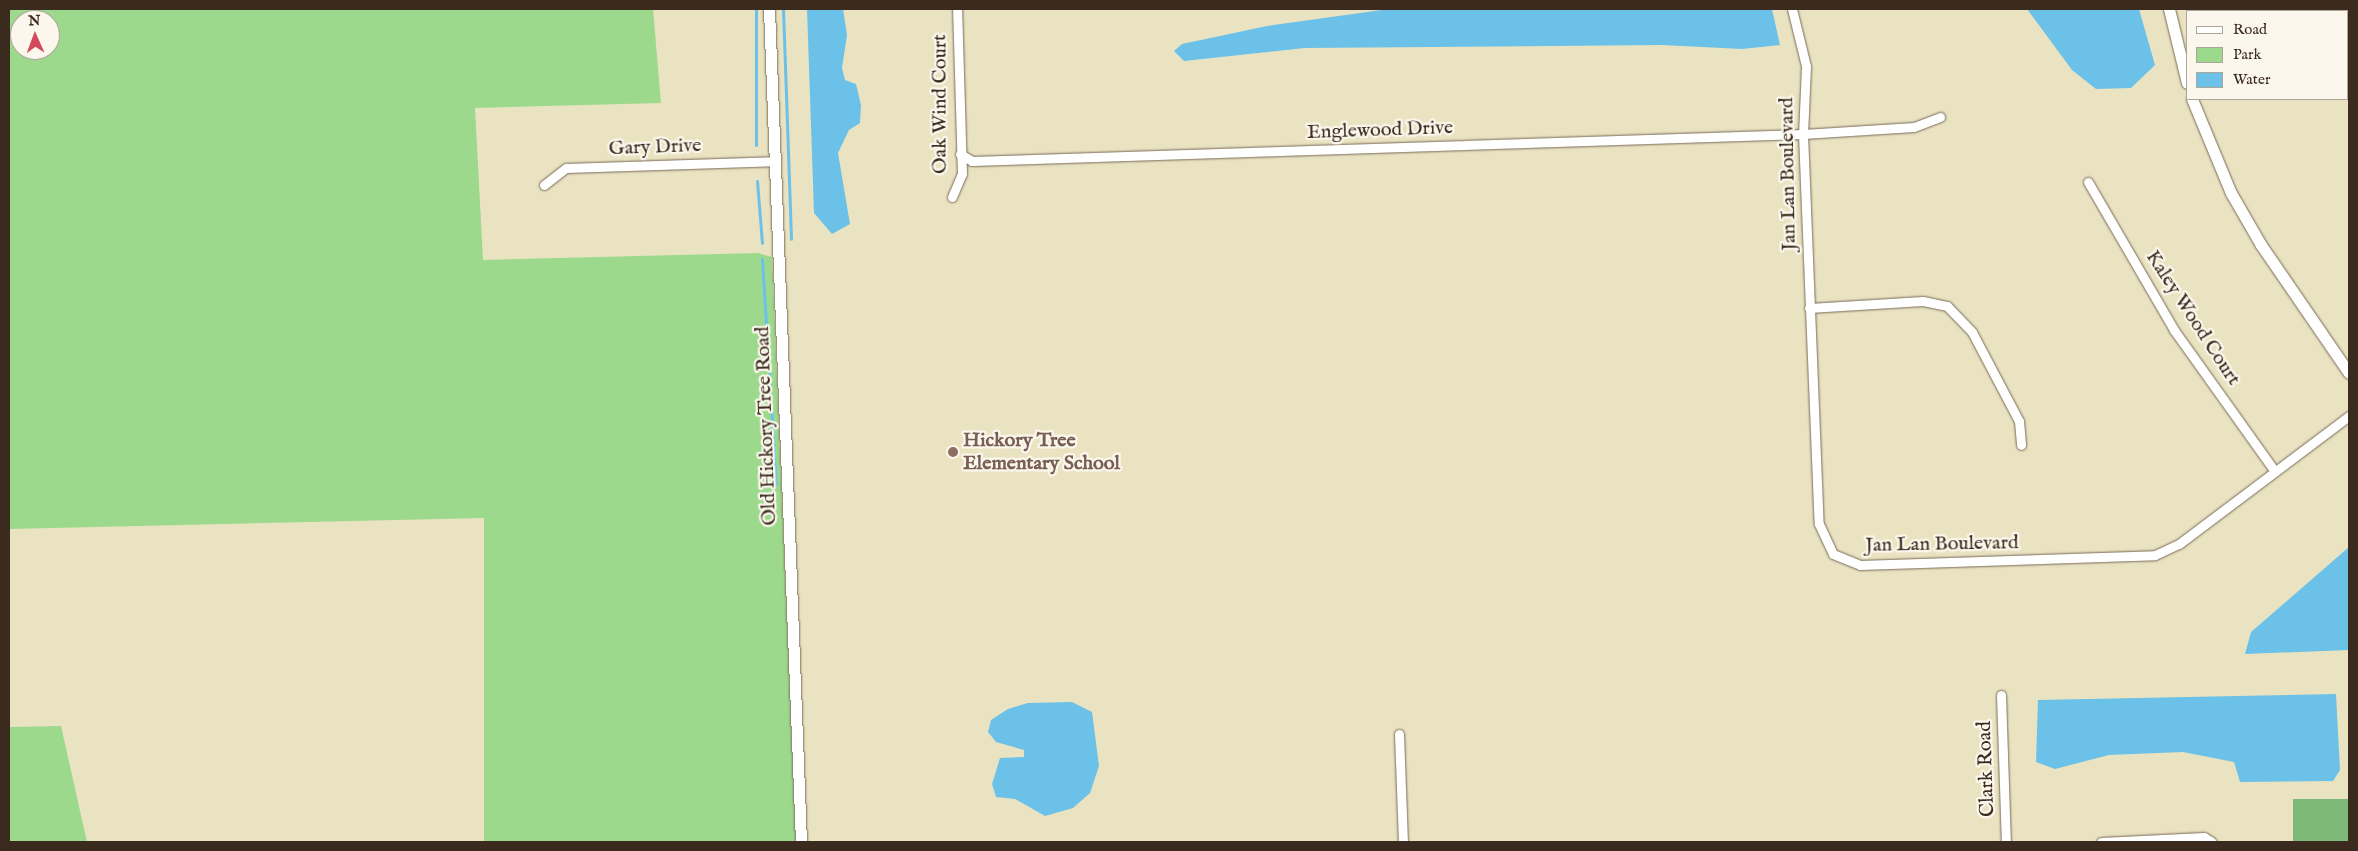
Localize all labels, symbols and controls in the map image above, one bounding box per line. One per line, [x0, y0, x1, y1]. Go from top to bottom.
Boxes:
north arrow [10, 10, 60, 60]
legend [2186, 10, 2348, 100]
text: N [28, 12, 41, 30]
text: Road [2233, 20, 2267, 39]
street label: Oak Wind Court [928, 34, 952, 174]
text: Park [2233, 45, 2262, 64]
text: Water [2233, 70, 2270, 89]
street label: Jan Lan Boulevard [1775, 97, 1801, 251]
street label: Englewood Drive [1307, 115, 1453, 145]
street label: Gary Drive [608, 133, 702, 161]
street label: Kaley Wood Court [2140, 246, 2246, 390]
street label: Old Hickory Tree Road [751, 326, 781, 526]
place label: Hickory Tree Elementary School [963, 429, 1120, 476]
marker: Hickory Tree Elementary School [947, 446, 959, 458]
street label: Jan Lan Boulevard [1865, 531, 2019, 557]
street label: Clark Road [1972, 721, 2000, 817]

